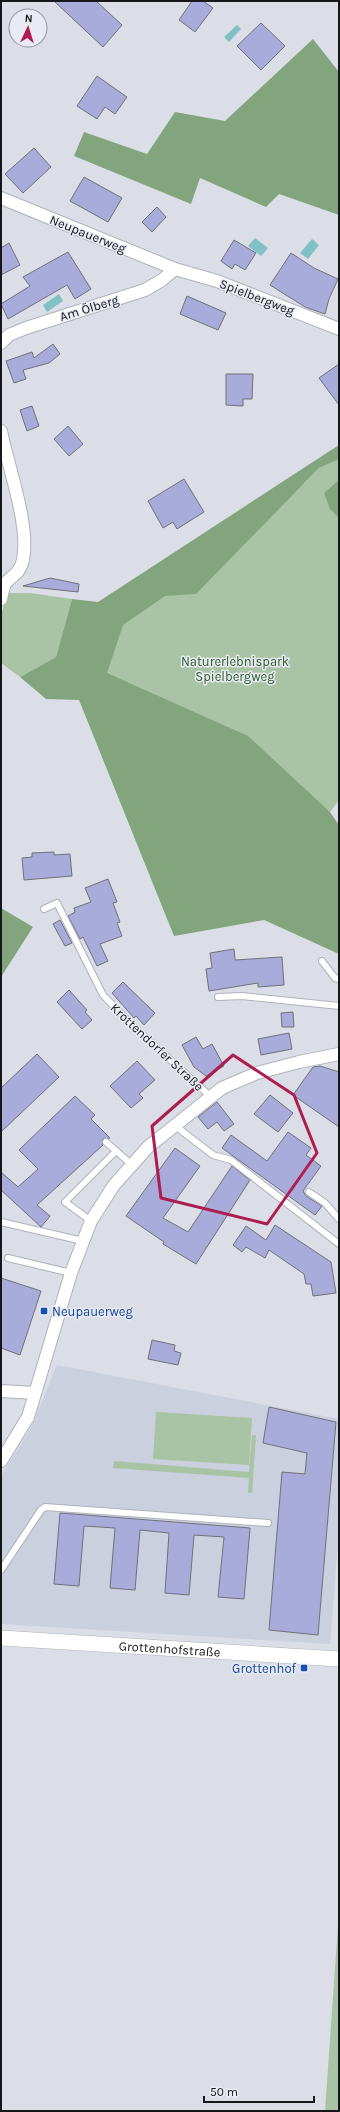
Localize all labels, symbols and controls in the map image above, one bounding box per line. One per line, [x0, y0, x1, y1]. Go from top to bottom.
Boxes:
north arrow [8, 8, 48, 48]
text: N [24, 12, 33, 25]
street label: Neupauerweg [48, 212, 129, 256]
street label: Spielbergweg [217, 276, 297, 318]
street label: Am Ölberg [57, 291, 121, 324]
park label: Naturerlebnispark Spielbergweg [181, 654, 289, 684]
street label: Krottendorfer Straße [107, 1000, 207, 1094]
place label: Neupauerweg [52, 1304, 134, 1319]
marker: Neupauerweg [39, 1306, 49, 1316]
street label: Grottenhofstraße [118, 1638, 221, 1659]
place label: Grottenhof [232, 1661, 297, 1676]
marker: Grottenhof [299, 1663, 309, 1673]
scale bar [204, 2078, 314, 2104]
text: 50 m [210, 2085, 238, 2099]

